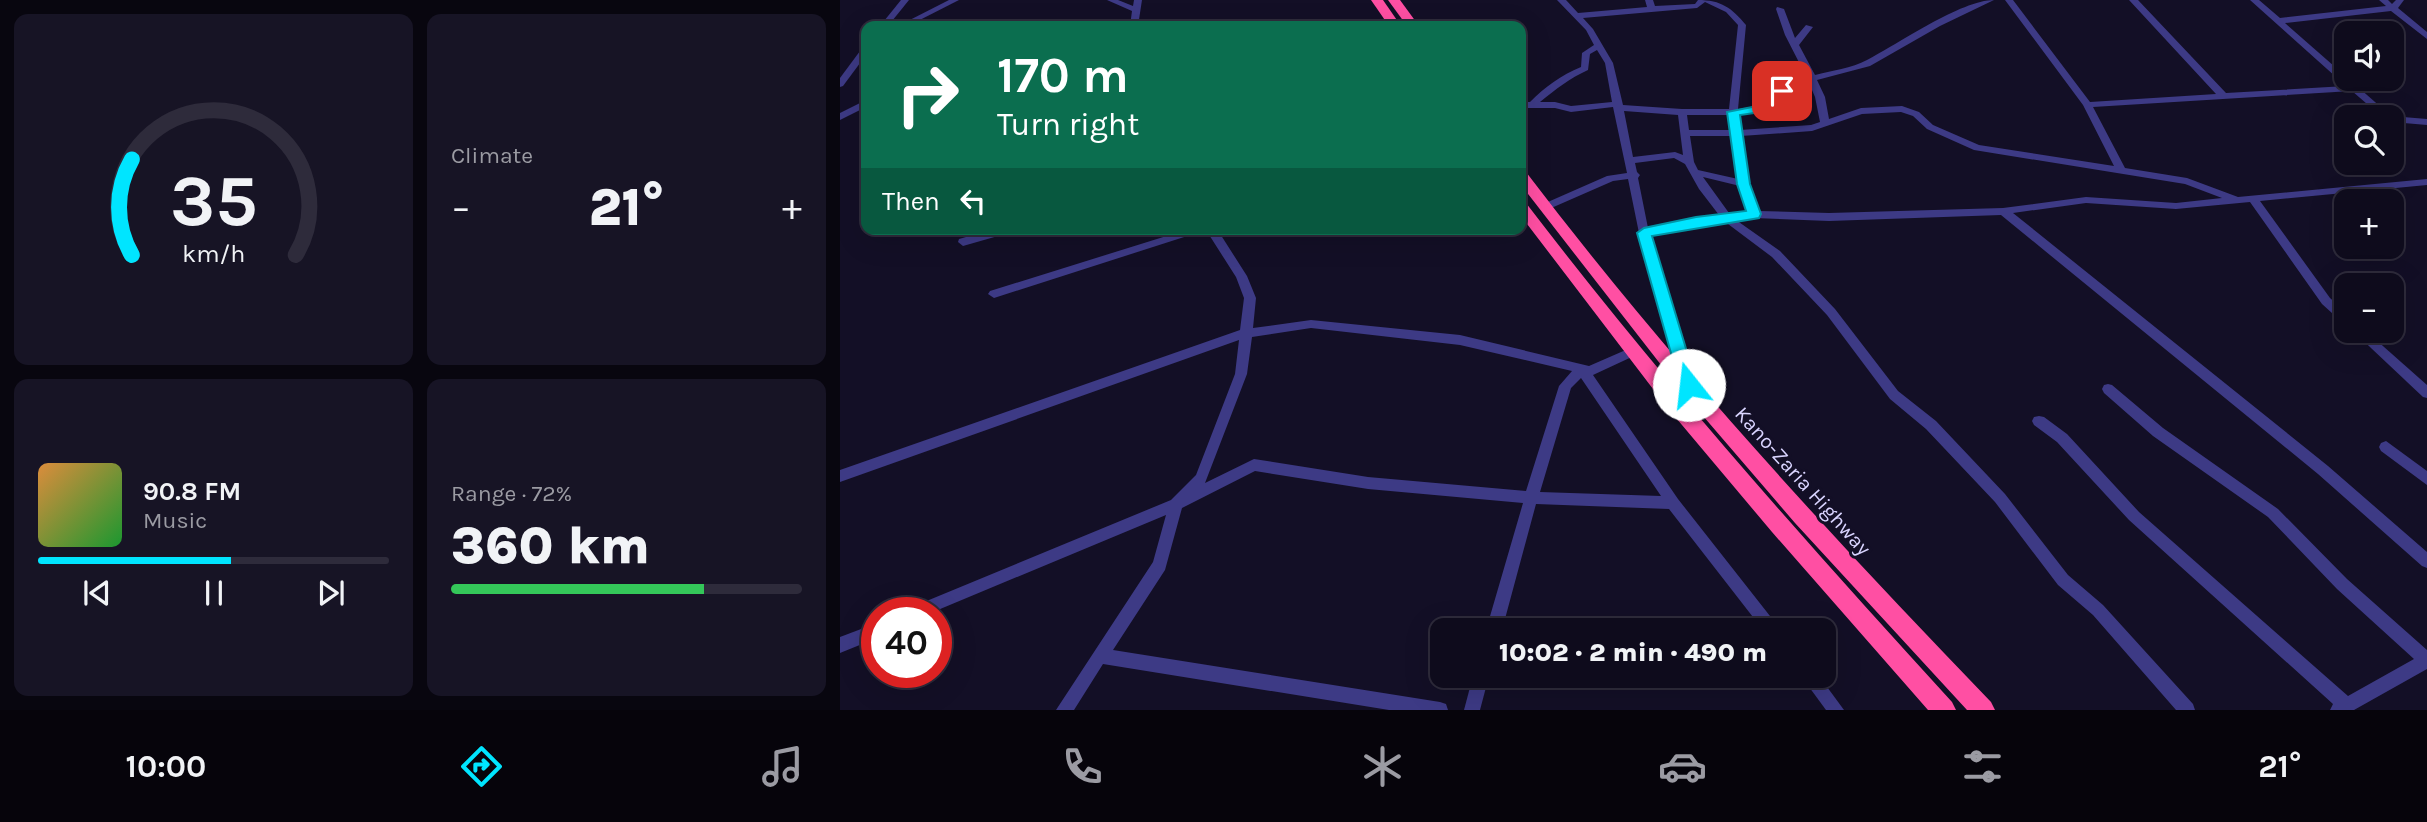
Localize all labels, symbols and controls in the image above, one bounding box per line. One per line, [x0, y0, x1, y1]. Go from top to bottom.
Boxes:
map controls [2334, 21, 2404, 343]
button: sound [2334, 21, 2404, 91]
text: 170 m [997, 47, 1129, 104]
icon: right [882, 49, 973, 140]
pin [1752, 61, 1812, 121]
icon: arrive [1763, 72, 1801, 110]
button: search [2334, 105, 2404, 175]
text: Turn right [997, 106, 1139, 143]
text: Climate [451, 142, 533, 169]
text: 35 [170, 159, 257, 244]
text: 21° [589, 177, 664, 238]
icon: left [954, 182, 992, 220]
text: − [451, 185, 471, 230]
text: + [782, 185, 802, 230]
text: Then [882, 186, 940, 217]
button: + [2334, 189, 2404, 259]
text: km/h [182, 239, 245, 268]
button: − [2334, 273, 2404, 343]
position arrow [1652, 348, 1726, 422]
street label: Kano-Zaria Highway [1730, 402, 1876, 560]
text: 90.8 FM [143, 476, 241, 507]
text: Range · 72% [451, 480, 572, 507]
text: Music [143, 507, 207, 534]
text: 360 km [451, 515, 650, 576]
icon: previous [78, 574, 116, 612]
icon: pause [195, 574, 233, 612]
icon: next [312, 574, 350, 612]
speed limit sign: 40 [861, 597, 952, 688]
text: 10:02 · 2 min · 490 m [1499, 637, 1767, 668]
icon: directions [457, 742, 506, 791]
icon: music [758, 742, 807, 791]
icon: phone [1058, 742, 1107, 791]
icon: climate [1358, 742, 1407, 791]
icon: car [1658, 742, 1707, 791]
icon: filters [1958, 742, 2007, 791]
text: 10:00 [126, 748, 206, 785]
text: 21° [2258, 748, 2301, 785]

